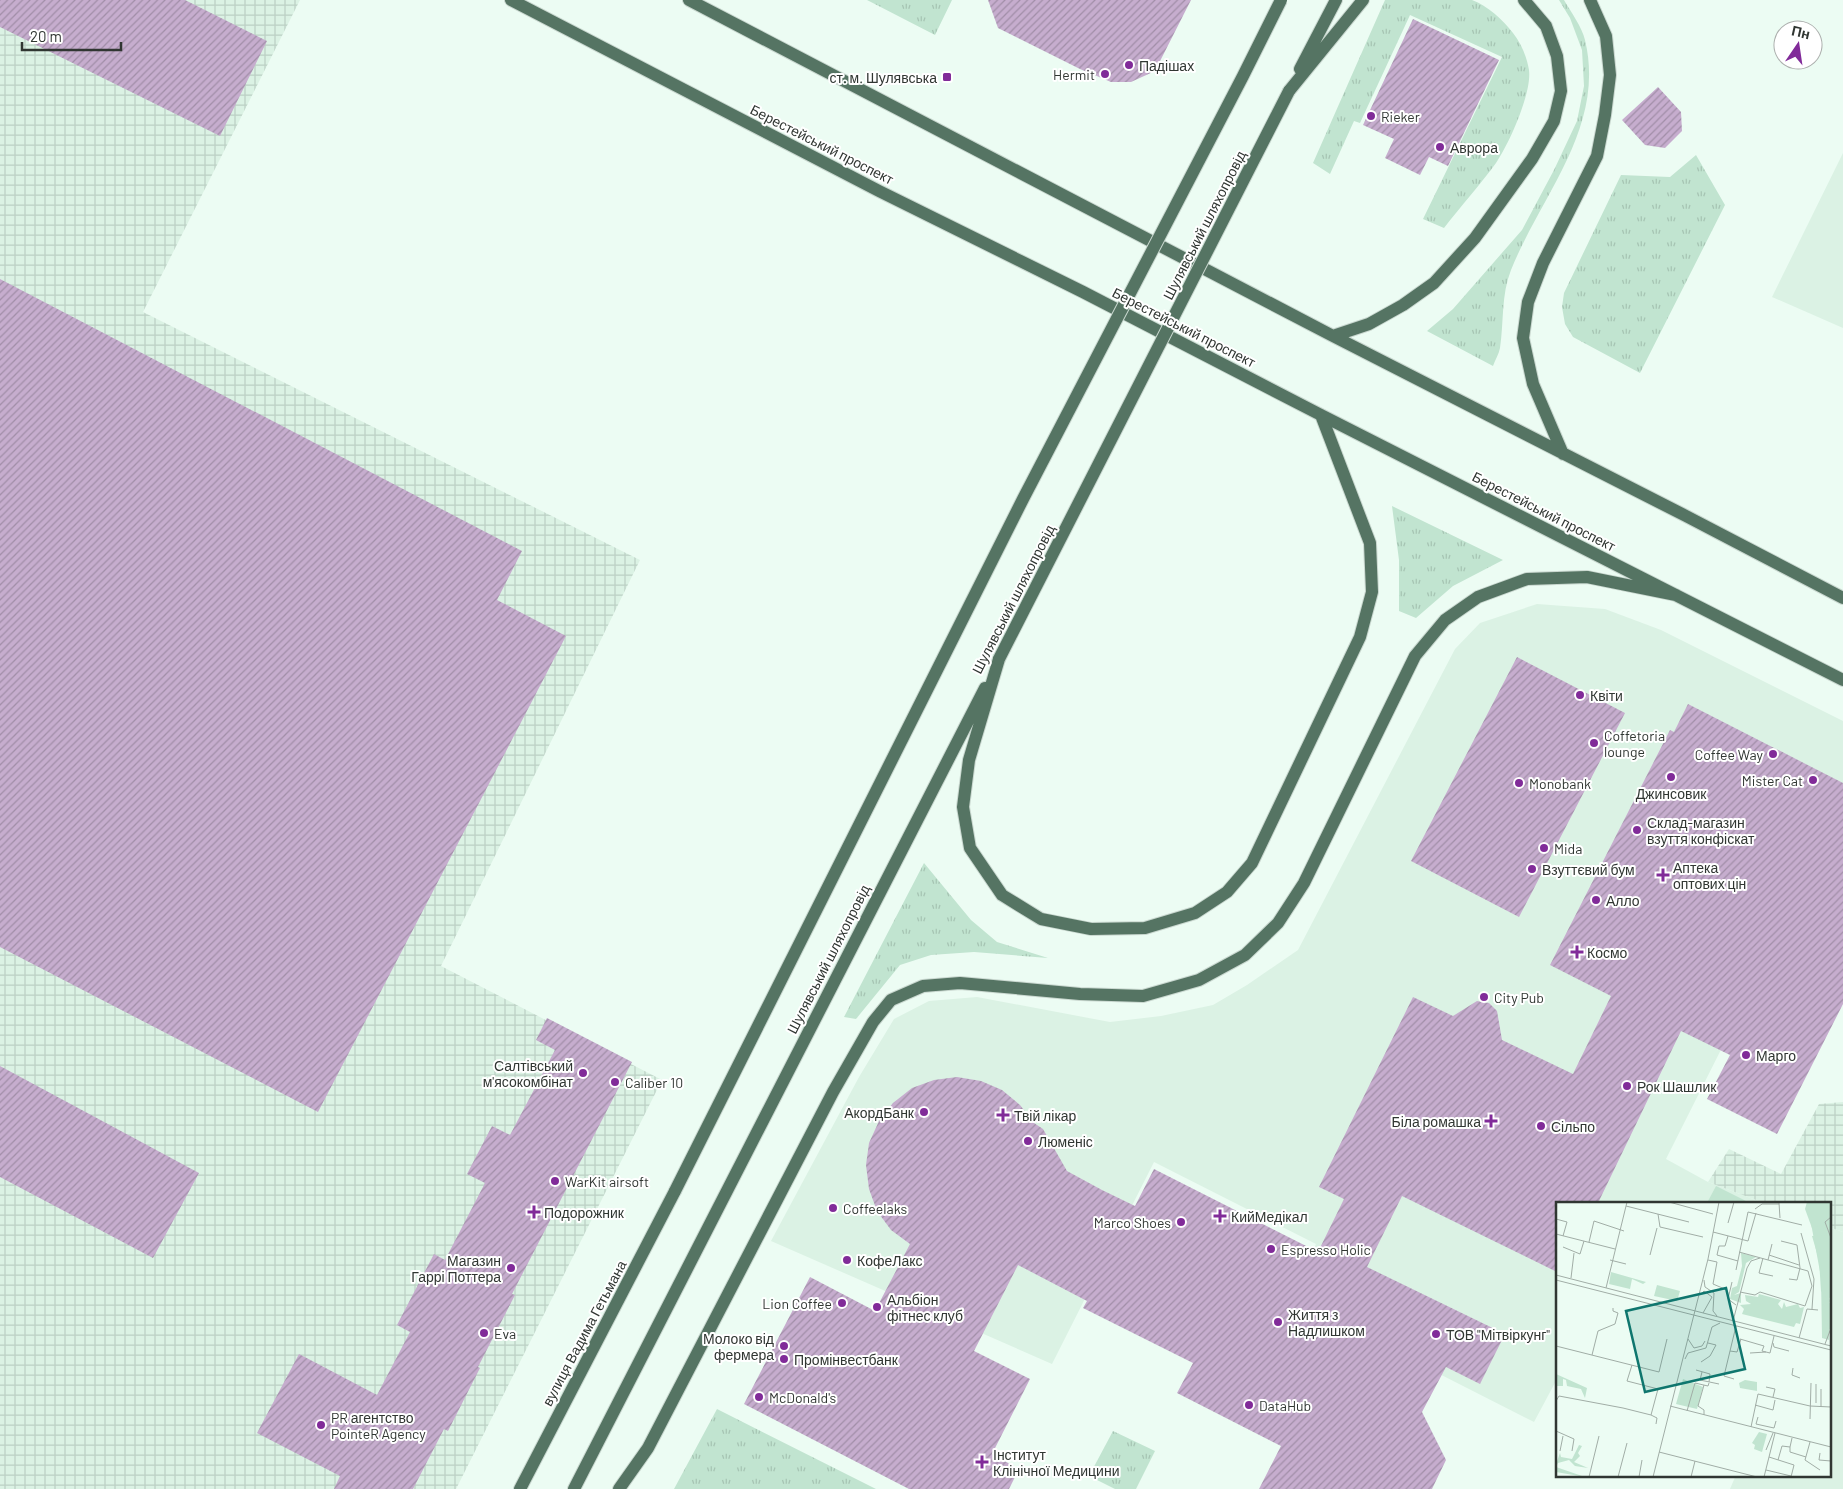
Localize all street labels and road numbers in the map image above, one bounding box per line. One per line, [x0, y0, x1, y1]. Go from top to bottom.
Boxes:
street label: Берестейський проспект [748, 100, 897, 188]
street label: Шулявський шляхопровід [1159, 148, 1249, 302]
street label: Берестейський проспект [1110, 283, 1259, 371]
street label: Берестейський проспект [1470, 467, 1619, 555]
street label: Шулявський шляхопровід [968, 522, 1058, 676]
street label: Шулявський шляхопровід [783, 882, 873, 1036]
street label: вулиця Вадима Гетьмана [538, 1257, 630, 1409]

